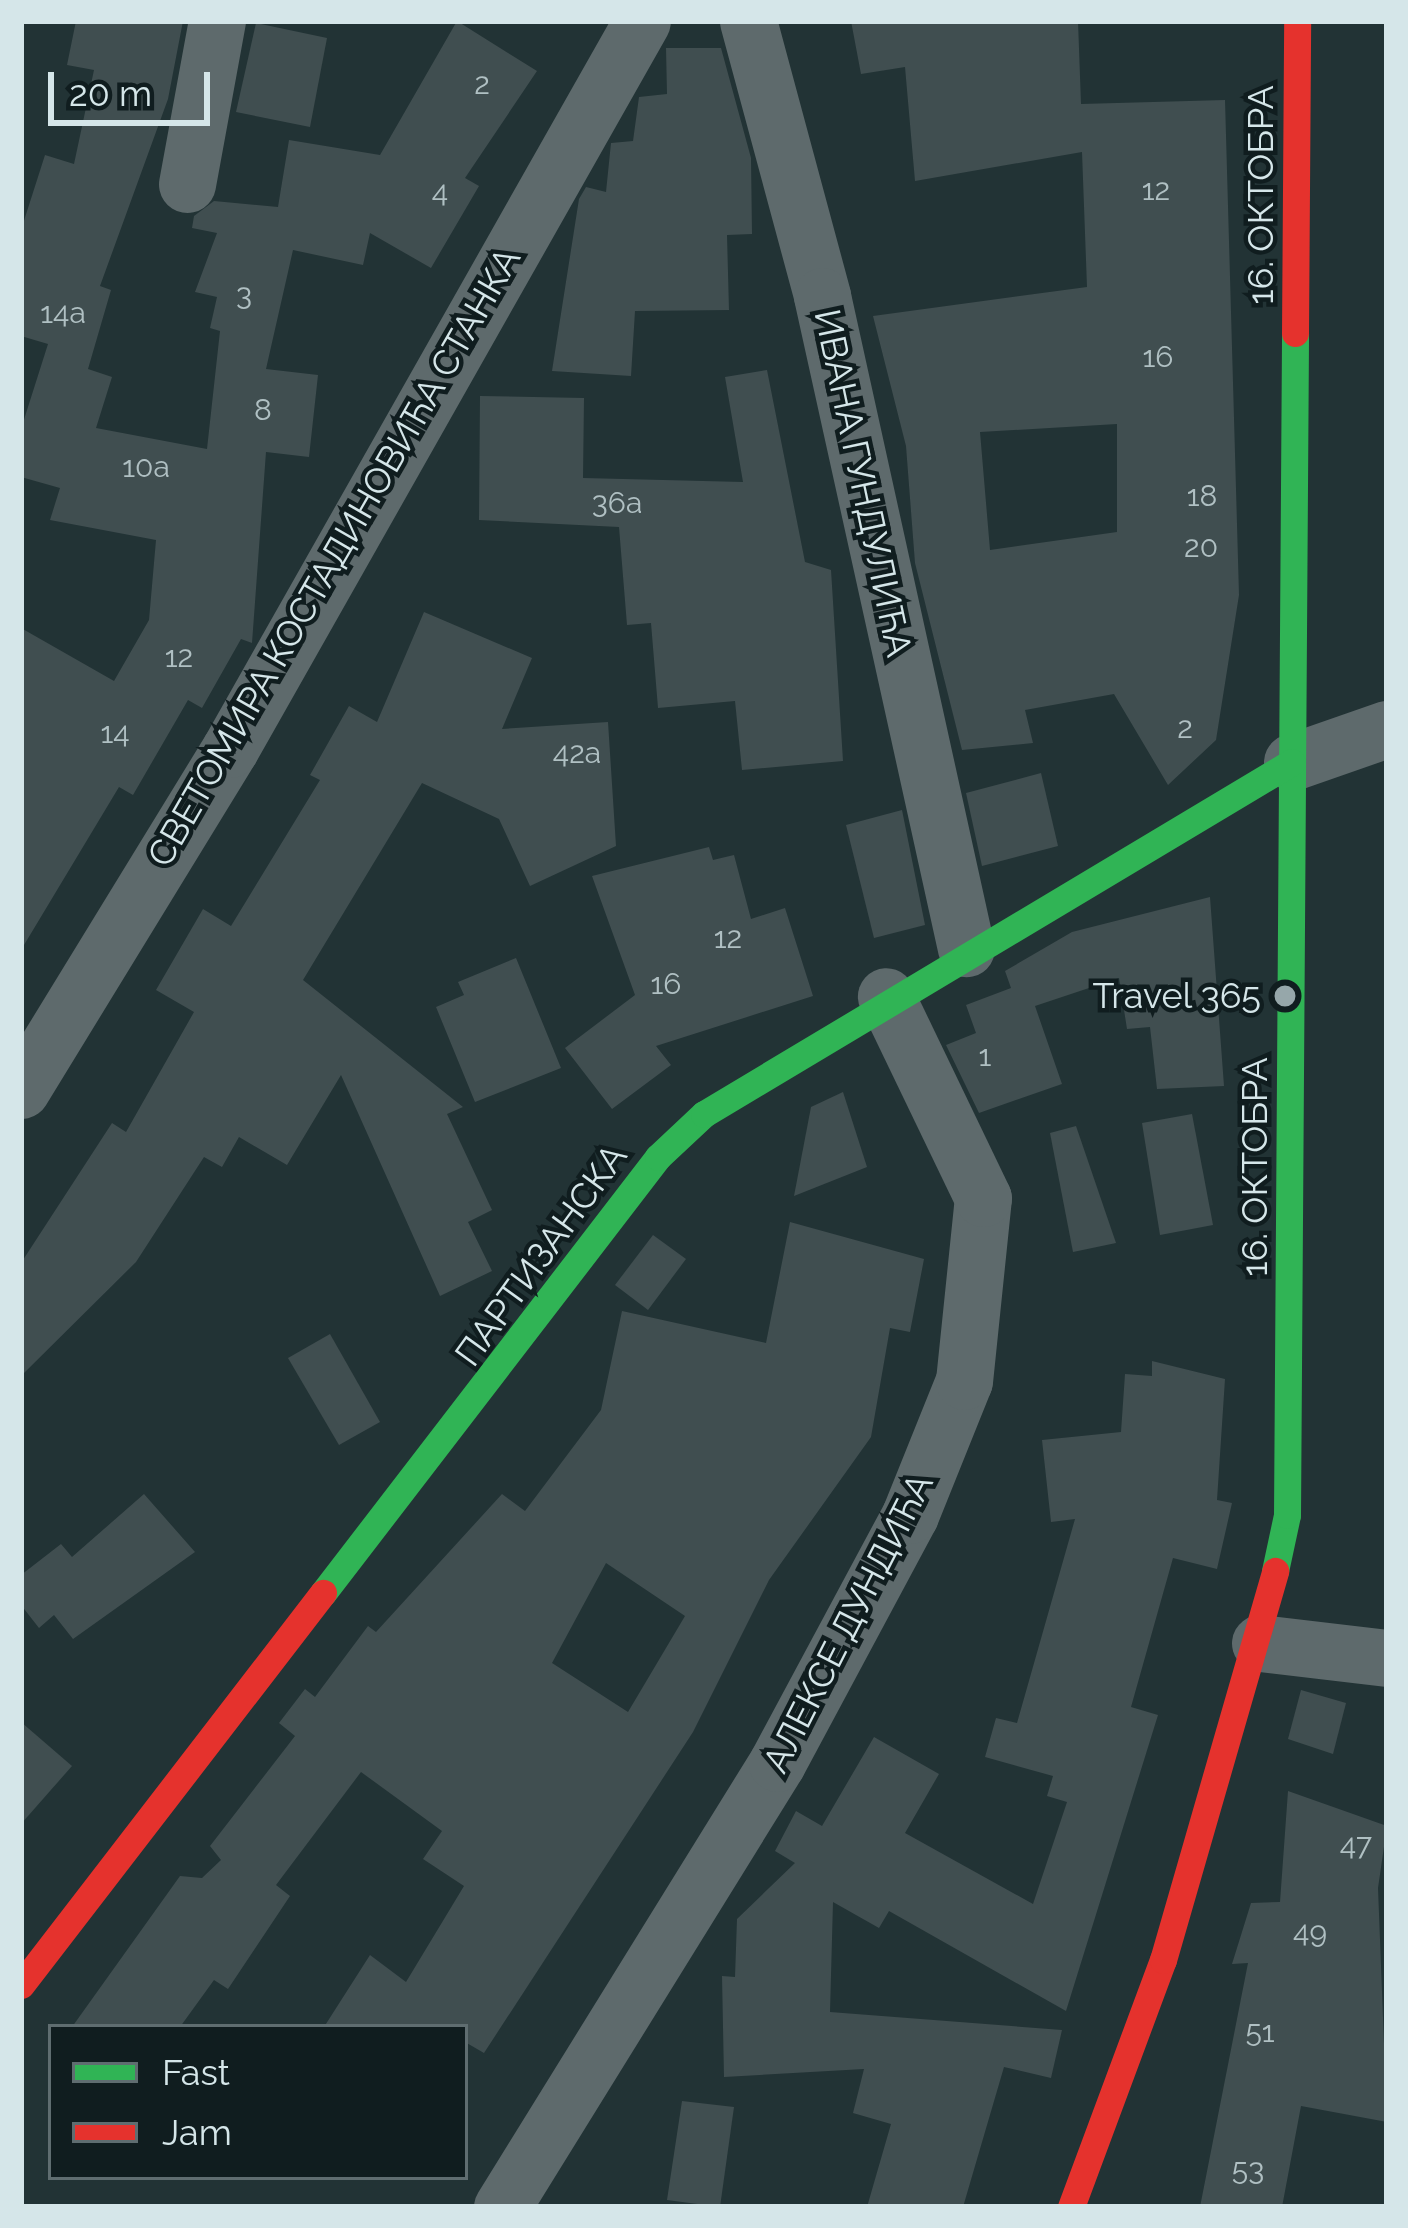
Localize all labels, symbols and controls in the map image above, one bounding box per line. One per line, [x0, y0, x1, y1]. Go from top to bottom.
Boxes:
scale bar [54, 48, 216, 122]
house number: 2 [474, 66, 490, 102]
text: 20 m [69, 72, 152, 114]
street label: 16. ОКТОБРА [1239, 85, 1283, 305]
house number: 12 [1142, 172, 1170, 208]
house number: 4 [432, 174, 448, 210]
street label: СВЕТОМИРА КОСТАДИНОВИЋА СТАНКА [138, 239, 530, 875]
house number: 3 [236, 277, 252, 313]
house number: 14a [40, 295, 86, 331]
street label: ИВАНА ГУНДУЛИЋА [805, 305, 921, 661]
house number: 16 [1143, 339, 1173, 375]
house number: 8 [254, 392, 272, 428]
house number: 10a [122, 449, 170, 485]
house number: 18 [1187, 478, 1217, 514]
house number: 36a [592, 485, 642, 521]
house number: 20 [1184, 529, 1218, 565]
house number: 12 [165, 639, 193, 675]
house number: 2 [1177, 710, 1193, 746]
house number: 14 [100, 715, 130, 751]
house number: 42a [553, 735, 601, 771]
house number: 12 [714, 920, 742, 956]
house number: 16 [651, 966, 681, 1002]
place label: Travel 365 [1091, 974, 1261, 1018]
marker: Travel 365 [1272, 983, 1298, 1009]
house number: 1 [979, 1038, 991, 1074]
street label: 16. ОКТОБРА [1233, 1057, 1277, 1277]
street label: ПАРТИЗАНСКА [446, 1136, 636, 1374]
street label: АЛЕКСЕ ДУНДИЋА [754, 1466, 942, 1780]
house number: 47 [1340, 1827, 1372, 1863]
house number: 49 [1293, 1914, 1327, 1950]
house number: 51 [1245, 2014, 1275, 2050]
legend [48, 2024, 468, 2180]
text: Fast [162, 2051, 230, 2093]
text: Jam [162, 2111, 232, 2153]
house number: 53 [1232, 2152, 1264, 2188]

